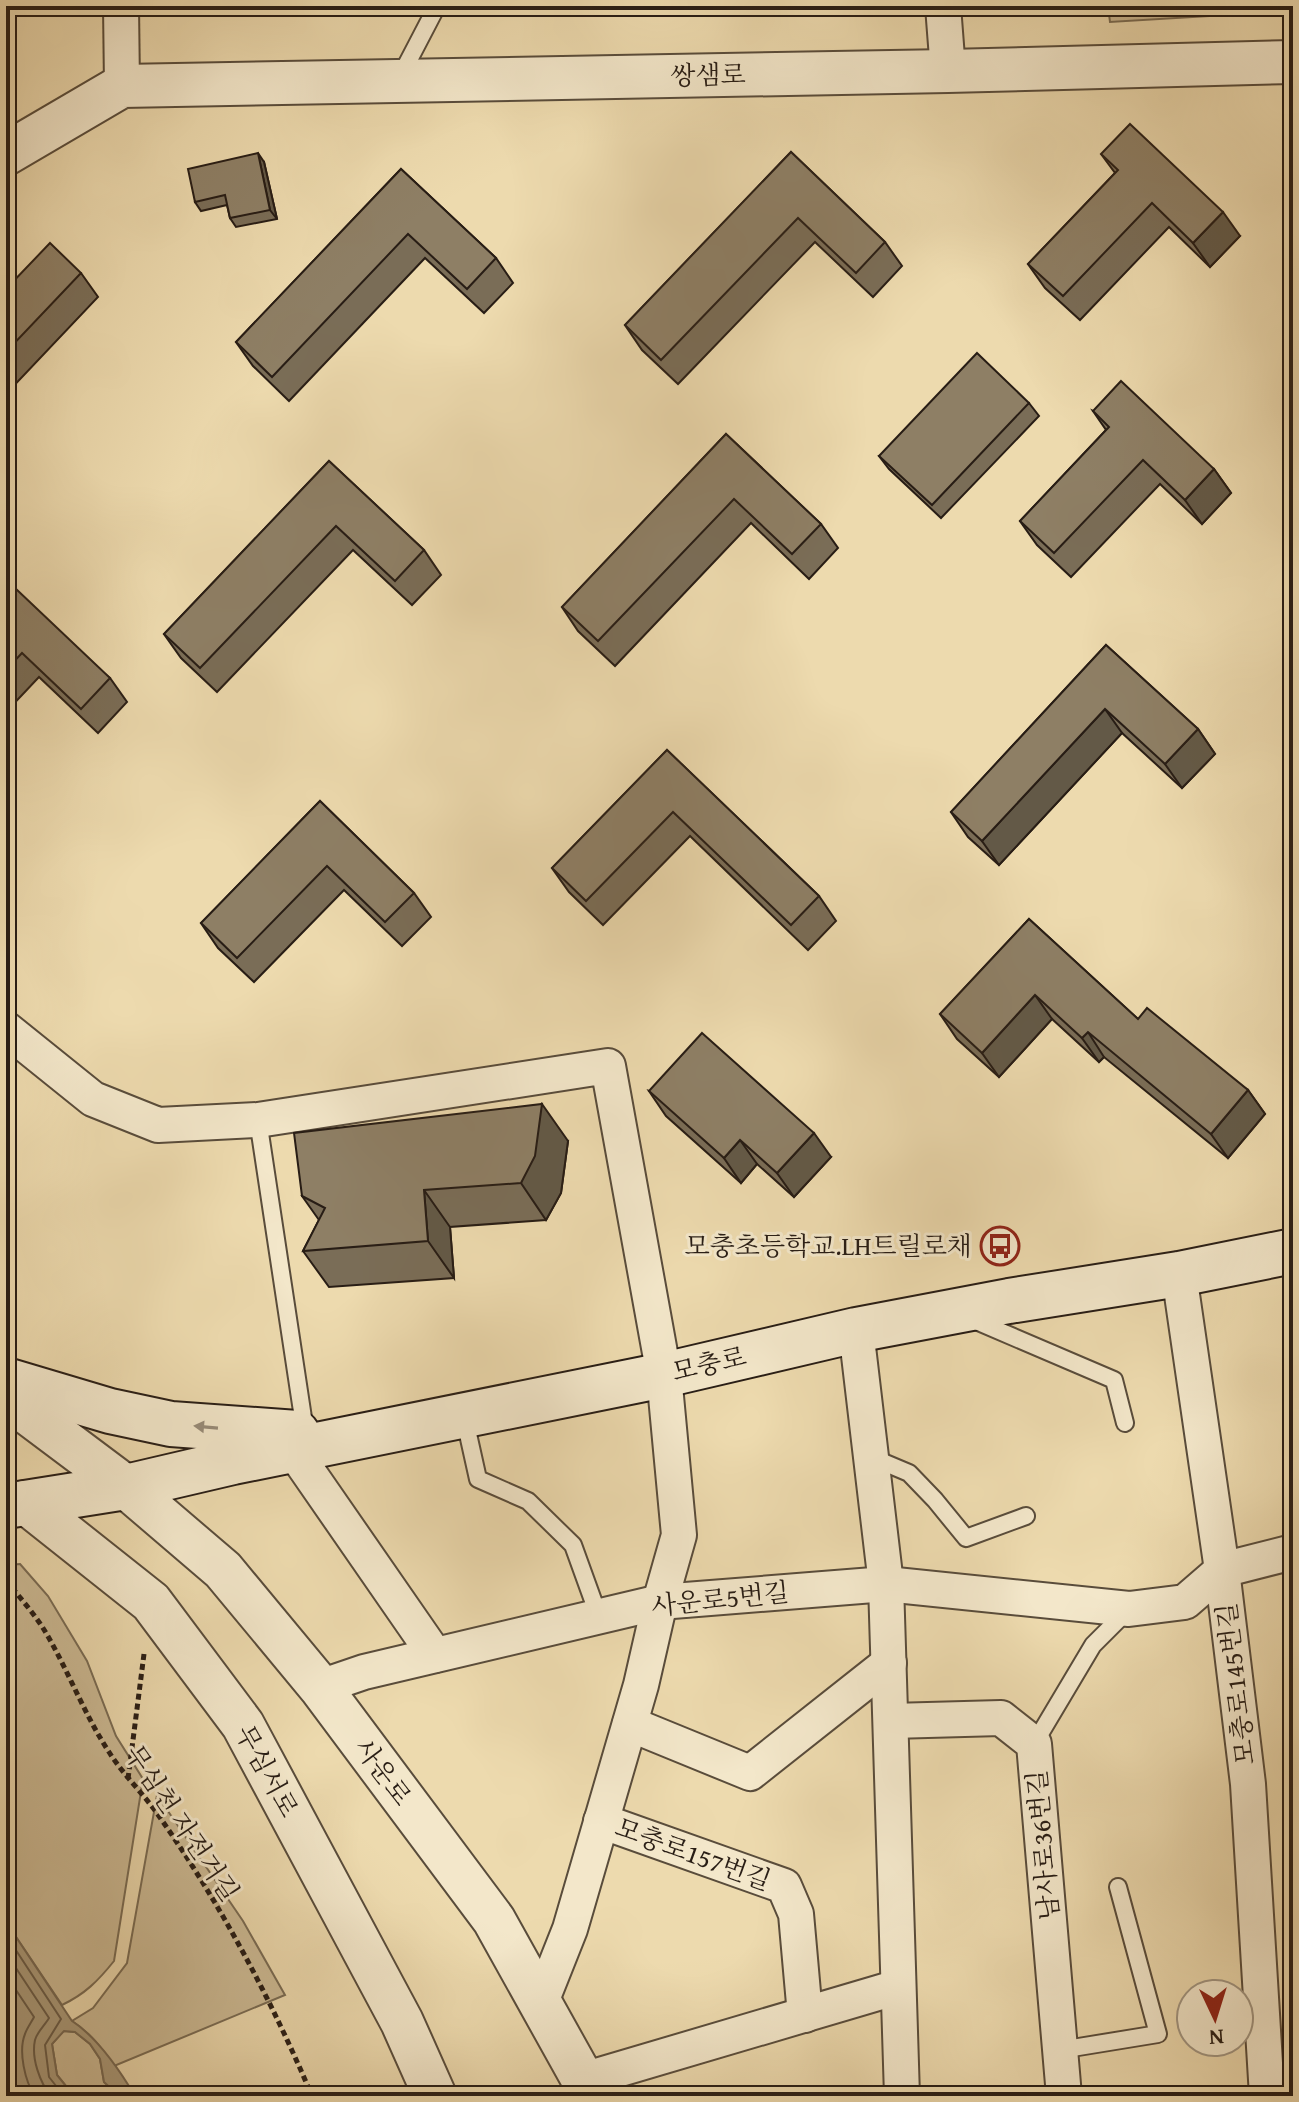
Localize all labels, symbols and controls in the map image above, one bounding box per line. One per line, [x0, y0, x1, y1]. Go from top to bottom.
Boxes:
street label: 쌍샘로 [670, 54, 746, 95]
bus stop icon: 모충초등학교.LH트릴로채 [979, 1225, 1021, 1267]
place label: 모충초등학교.LH트릴로채 [685, 1226, 972, 1265]
street label: 모충로 [668, 1336, 750, 1391]
one-way arrow [193, 1420, 218, 1433]
street label: 사운로5번길 [649, 1572, 791, 1625]
street label: 모충로145번길 [1206, 1601, 1265, 1767]
street label: 무심서로 [226, 1717, 309, 1824]
street label: 사운로 [345, 1730, 422, 1814]
street label: 무심천 자전거길 [115, 1737, 249, 1909]
street label: 남사로36번길 [1017, 1768, 1068, 1922]
street label: 모충로157번길 [610, 1807, 776, 1900]
north arrow [1175, 1978, 1255, 2058]
text: N [1208, 2021, 1225, 2054]

